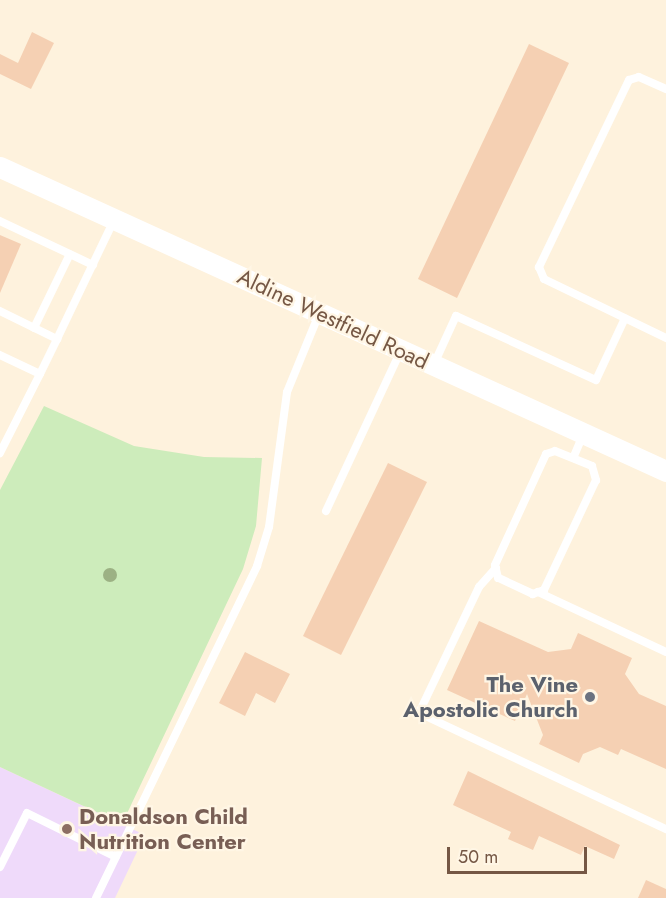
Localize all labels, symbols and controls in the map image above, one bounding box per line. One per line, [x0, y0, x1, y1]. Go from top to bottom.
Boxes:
street label: Aldine Westfield Road [233, 263, 433, 375]
place label: The Vine Apostolic Church [403, 671, 578, 722]
marker: The Vine Apostolic Church [583, 690, 597, 704]
place label: Donaldson Child Nutrition Center [79, 803, 248, 854]
marker: Donaldson Child Nutrition Center [60, 822, 74, 836]
scale bar [450, 835, 590, 873]
text: 50 m [458, 844, 498, 870]

